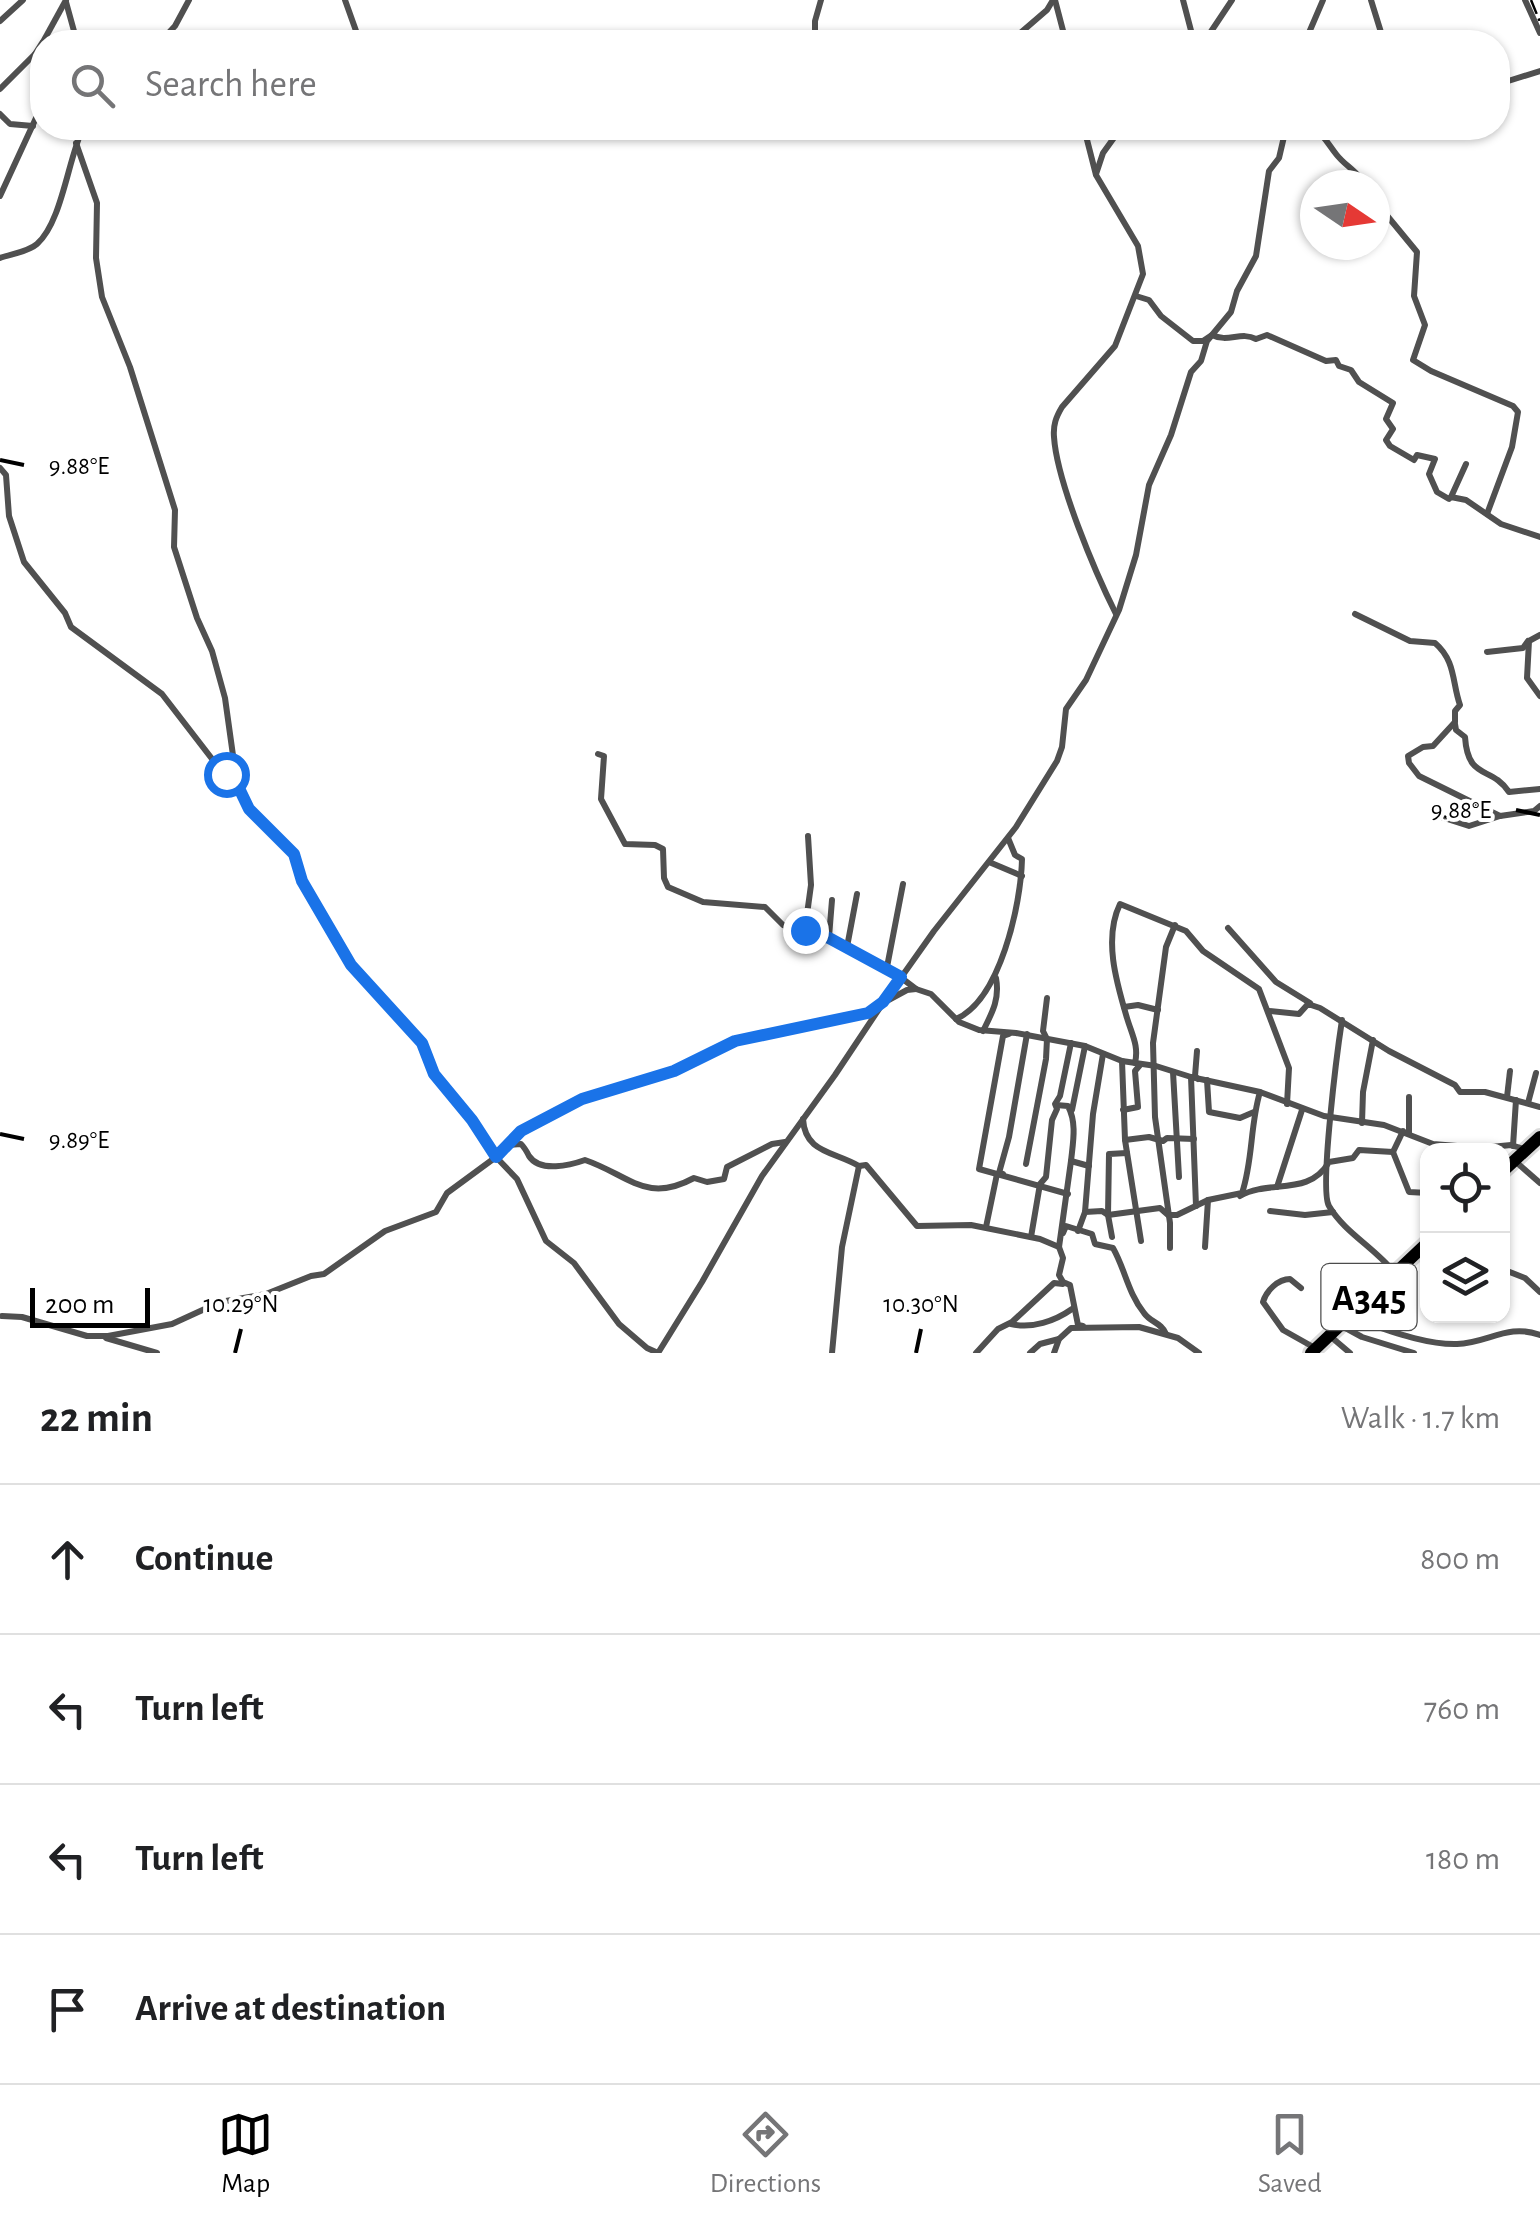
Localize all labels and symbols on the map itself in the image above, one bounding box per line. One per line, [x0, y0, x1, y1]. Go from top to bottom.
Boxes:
north arrow [1300, 170, 1390, 260]
text: 9.88°E [49, 454, 109, 479]
route start [204, 752, 250, 798]
text: 9.88°E [1431, 798, 1491, 823]
route end [783, 908, 829, 954]
text: 9.89°E [49, 1128, 109, 1153]
road number: A345 [1322, 1264, 1416, 1330]
scale bar [30, 1283, 150, 1328]
text: 10.29°N [203, 1292, 279, 1317]
text: 10.30°N [883, 1292, 959, 1317]

